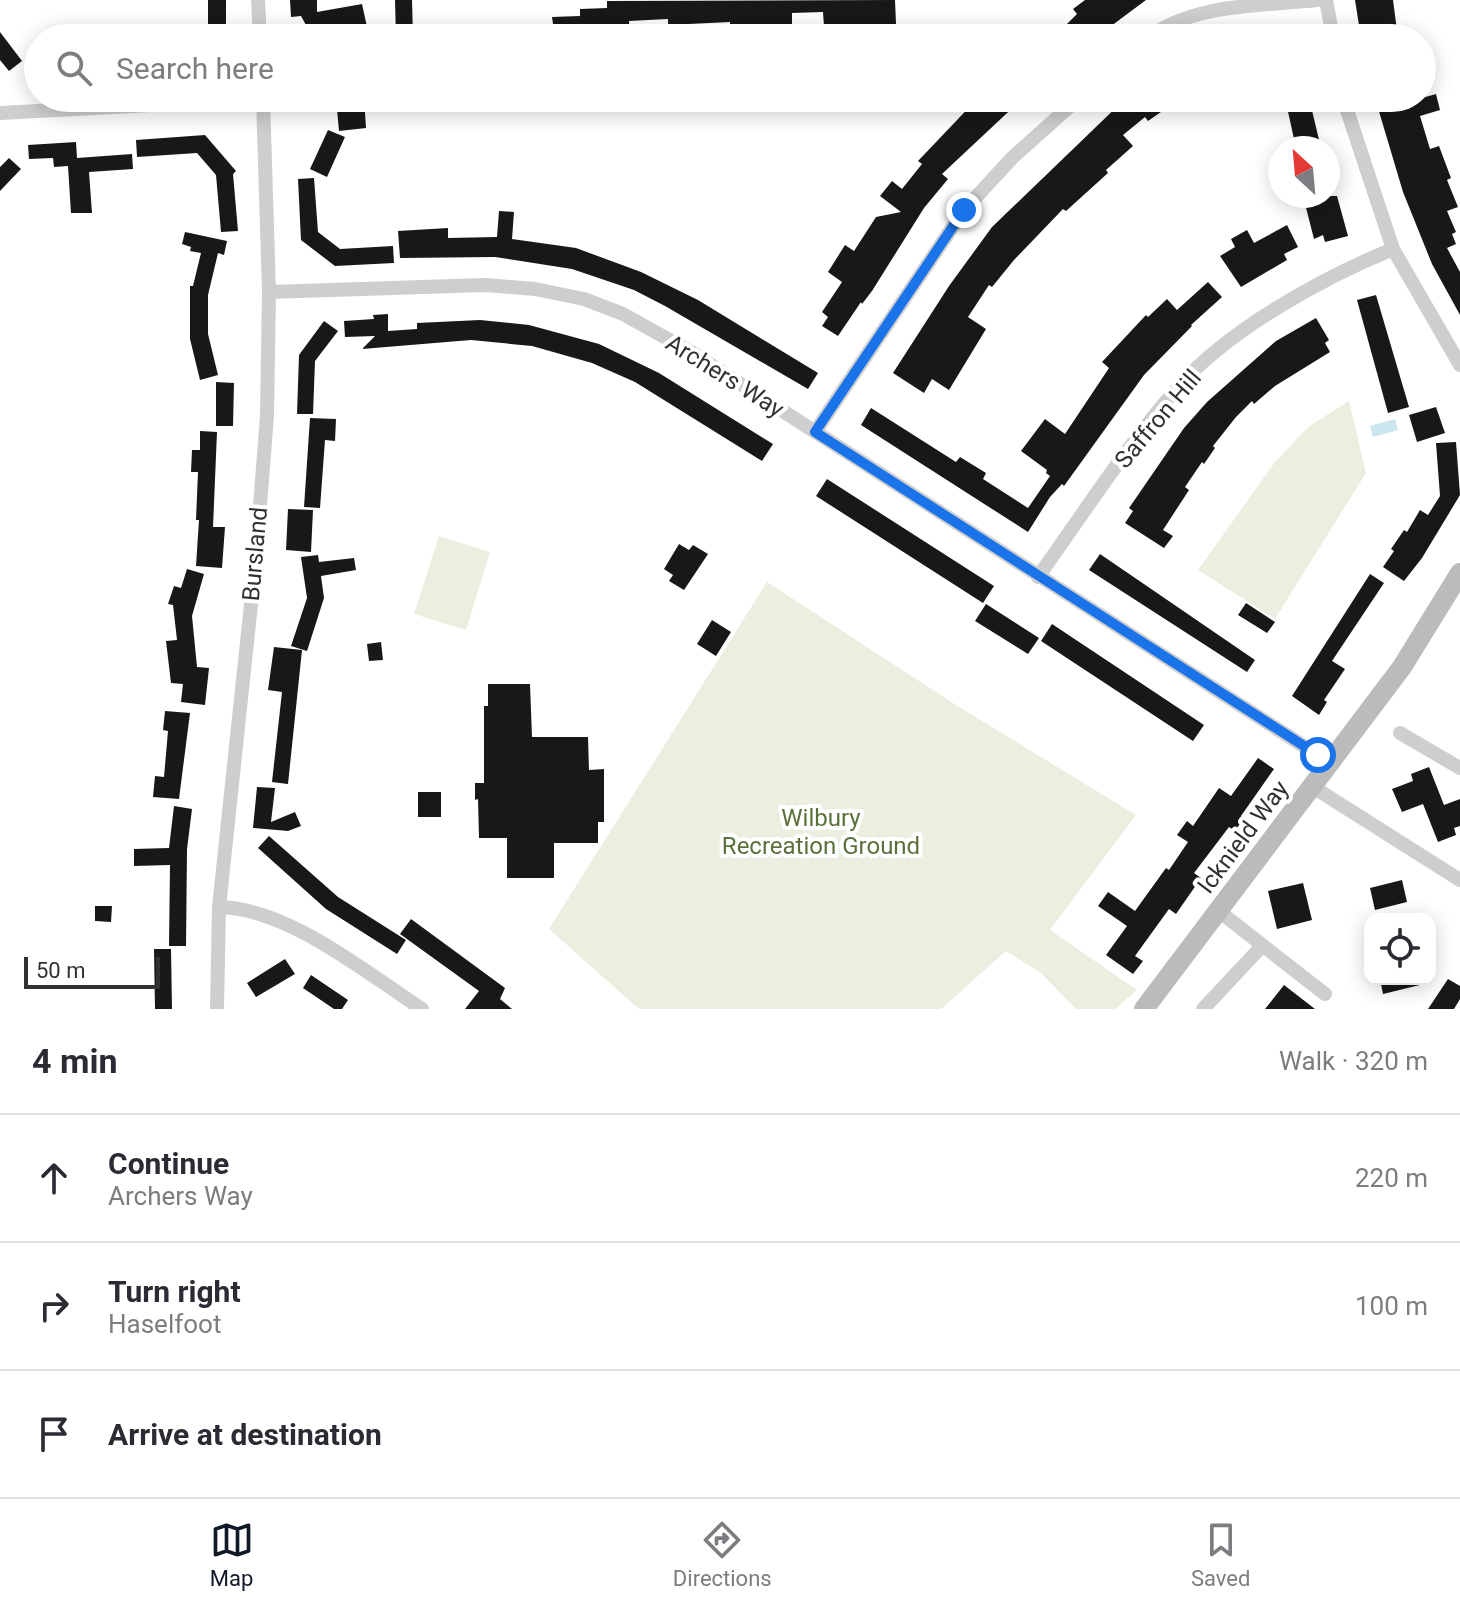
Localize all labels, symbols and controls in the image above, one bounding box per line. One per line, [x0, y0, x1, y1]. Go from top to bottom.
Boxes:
search box [24, 24, 1436, 112]
icon: search [52, 46, 96, 90]
text: Search here [116, 51, 274, 86]
north arrow [1268, 136, 1340, 208]
route end [946, 192, 982, 228]
street label: Archers Way [661, 329, 790, 424]
street label: Saffron Hill [1109, 364, 1207, 474]
street label: Bursland [237, 506, 273, 602]
route start [1300, 737, 1336, 773]
street label: Icknield Way [1192, 775, 1295, 899]
park label: Wilbury Recreation Ground [722, 804, 920, 860]
map controls [1364, 913, 1436, 985]
button: locate [1364, 913, 1436, 985]
scale bar [24, 953, 160, 989]
text: 50 m [36, 958, 85, 983]
text: 4 min [32, 1041, 117, 1081]
text: Walk · 320 m [1279, 1046, 1428, 1076]
text: Continue [108, 1146, 229, 1181]
icon: ahead [32, 1156, 76, 1200]
text: 220 m [1355, 1163, 1428, 1193]
text: Archers Way [108, 1181, 253, 1211]
text: Turn right [108, 1274, 241, 1309]
icon: right [32, 1284, 76, 1328]
text: 100 m [1355, 1291, 1428, 1321]
text: Haselfoot [108, 1309, 221, 1339]
icon: arrive [32, 1412, 76, 1456]
text: Arrive at destination [108, 1417, 382, 1452]
tab: Map [210, 1518, 254, 1591]
tab: Directions [673, 1518, 772, 1591]
tab: Saved [1191, 1518, 1250, 1591]

